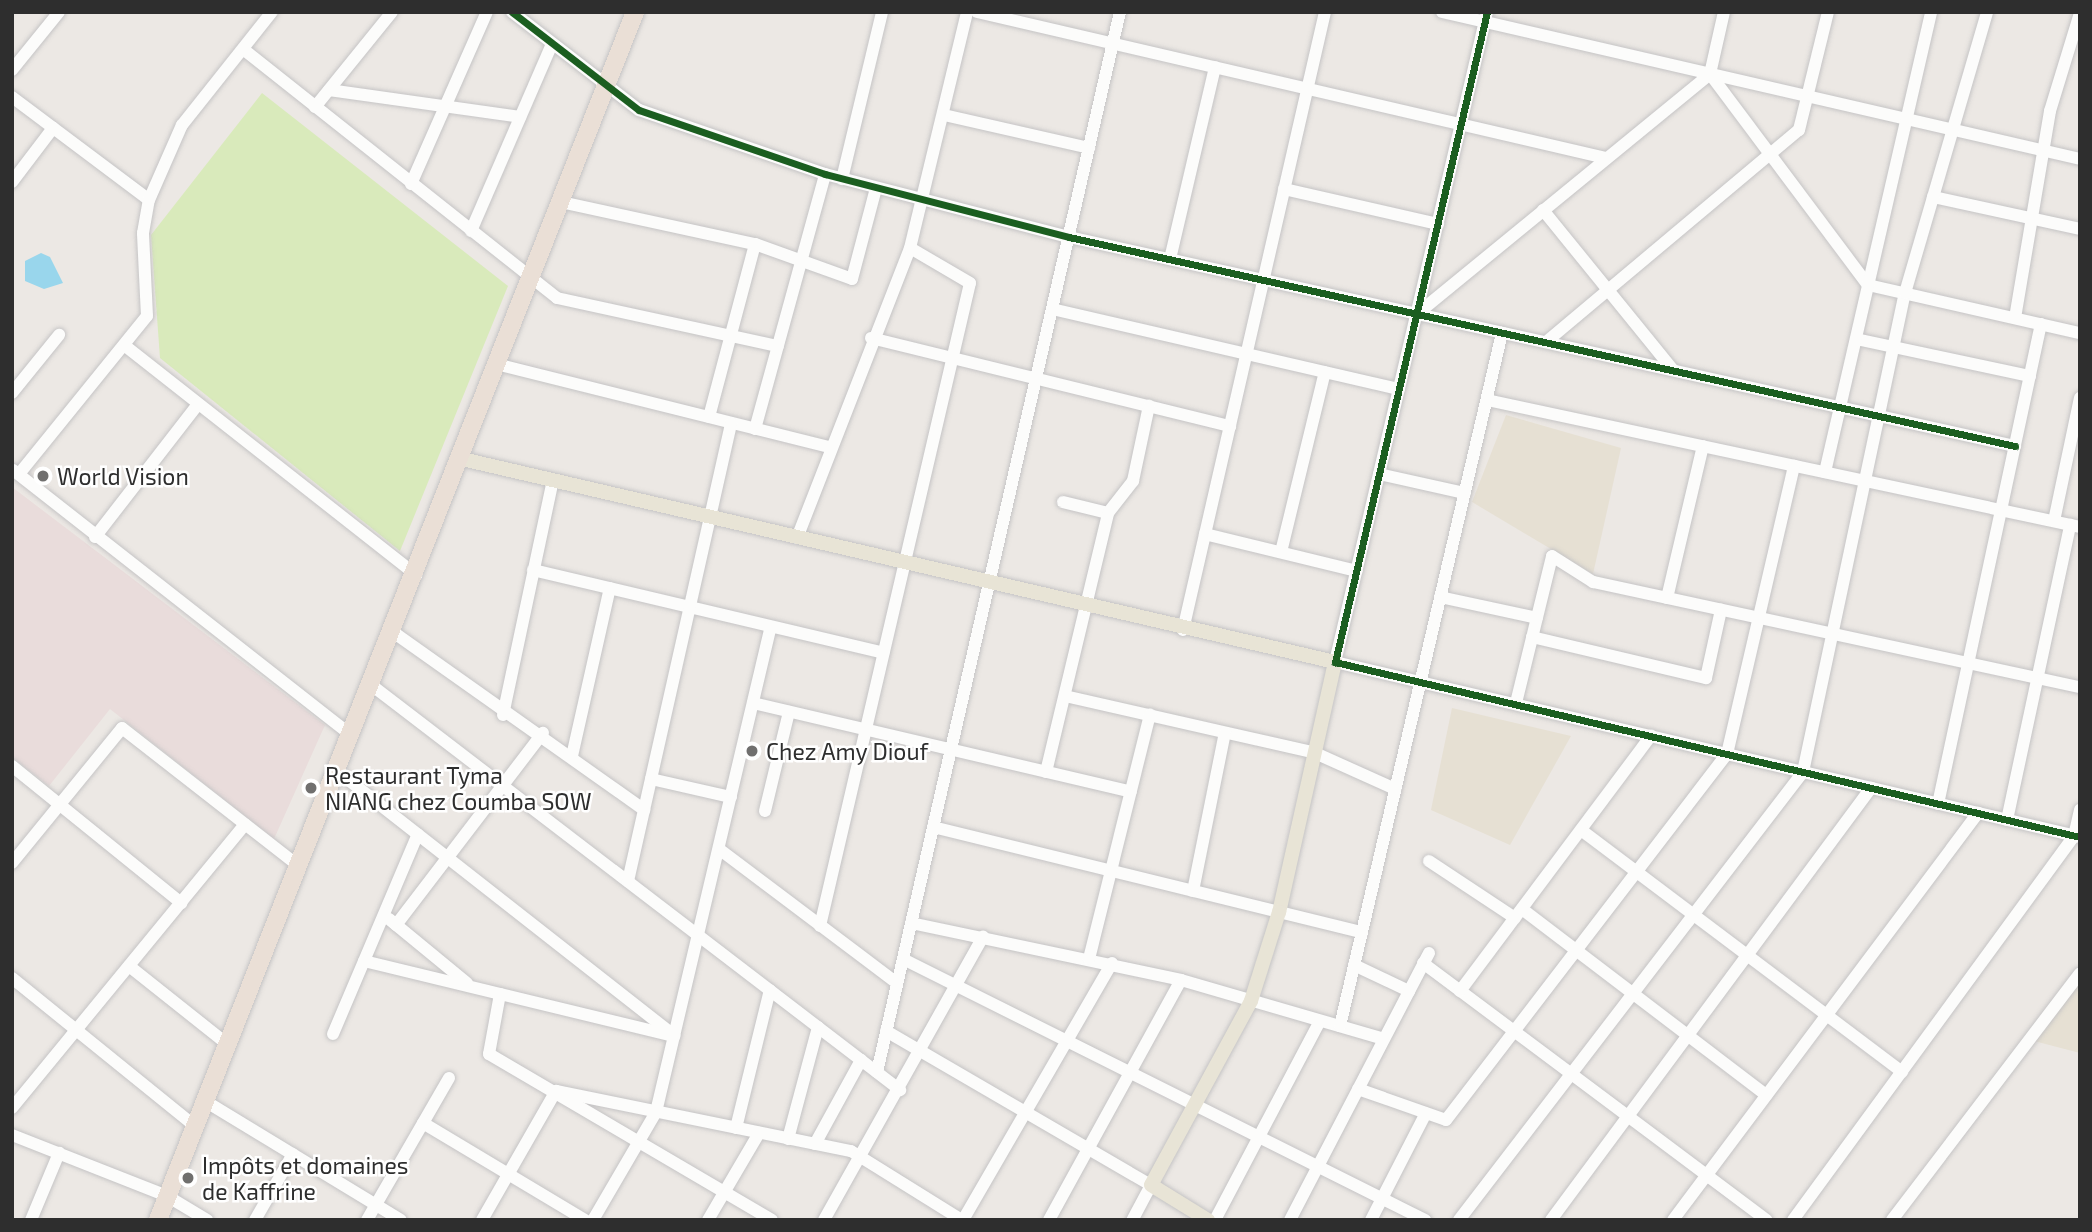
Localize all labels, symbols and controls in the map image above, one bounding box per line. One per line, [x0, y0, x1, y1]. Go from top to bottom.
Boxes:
place label: World Vision [57, 462, 189, 490]
marker: World Vision [35, 468, 51, 484]
place label: Chez Amy Diouf [766, 737, 929, 765]
marker: Chez Amy Diouf [744, 743, 760, 759]
place label: Restaurant Tyma NIANG chez Coumba SOW [325, 761, 592, 815]
marker: Restaurant Tyma NIANG chez Coumba SOW [303, 780, 319, 796]
place label: Impôts et domaines de Kaffrine [202, 1151, 408, 1205]
marker: Impôts et domaines de Kaffrine [180, 1170, 196, 1186]

